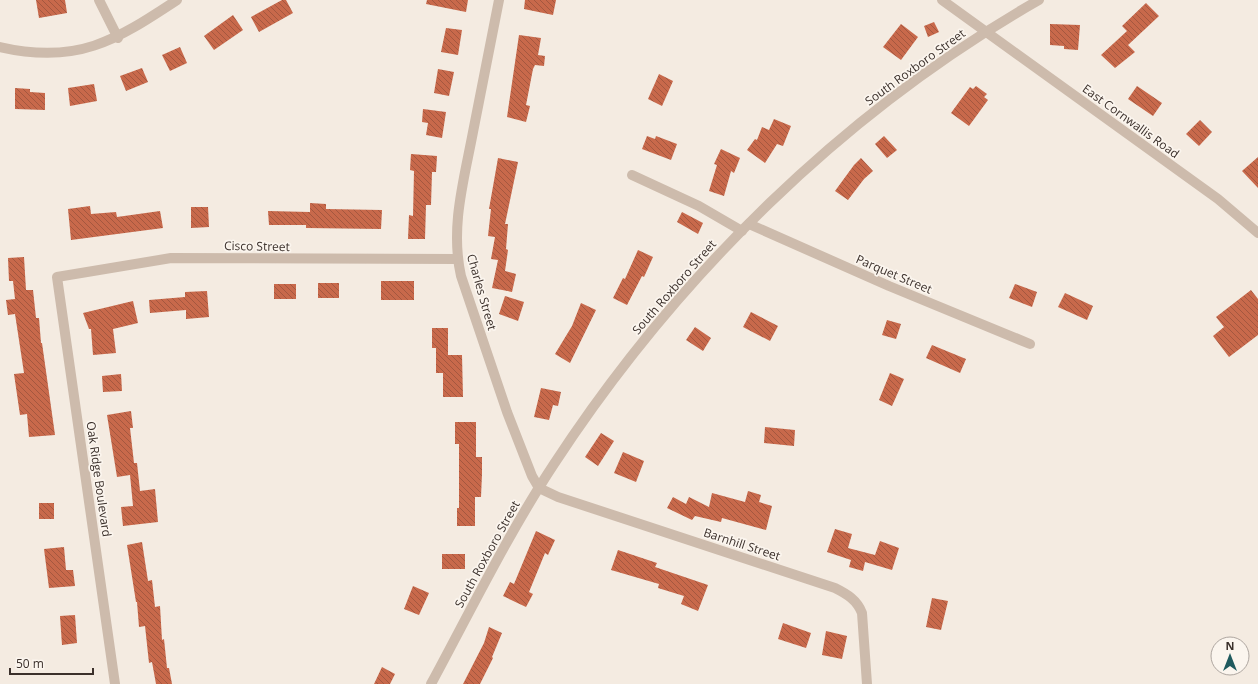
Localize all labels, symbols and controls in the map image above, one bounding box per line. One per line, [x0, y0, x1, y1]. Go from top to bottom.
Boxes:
street label: South Roxboro Street [861, 25, 969, 109]
street label: East Cornwallis Road [1079, 80, 1183, 162]
street label: South Roxboro Street [628, 236, 720, 338]
street label: Cisco Street [224, 237, 290, 255]
street label: Parquet Street [853, 250, 935, 298]
street label: Charles Street [463, 252, 501, 332]
street label: Oak Ridge Boulevard [82, 420, 116, 538]
street label: South Roxboro Street [450, 497, 524, 611]
street label: Barnhill Street [701, 524, 783, 564]
north arrow [1210, 636, 1250, 676]
text: N [1226, 638, 1234, 653]
scale bar [10, 650, 93, 676]
text: 50 m [16, 655, 44, 672]

